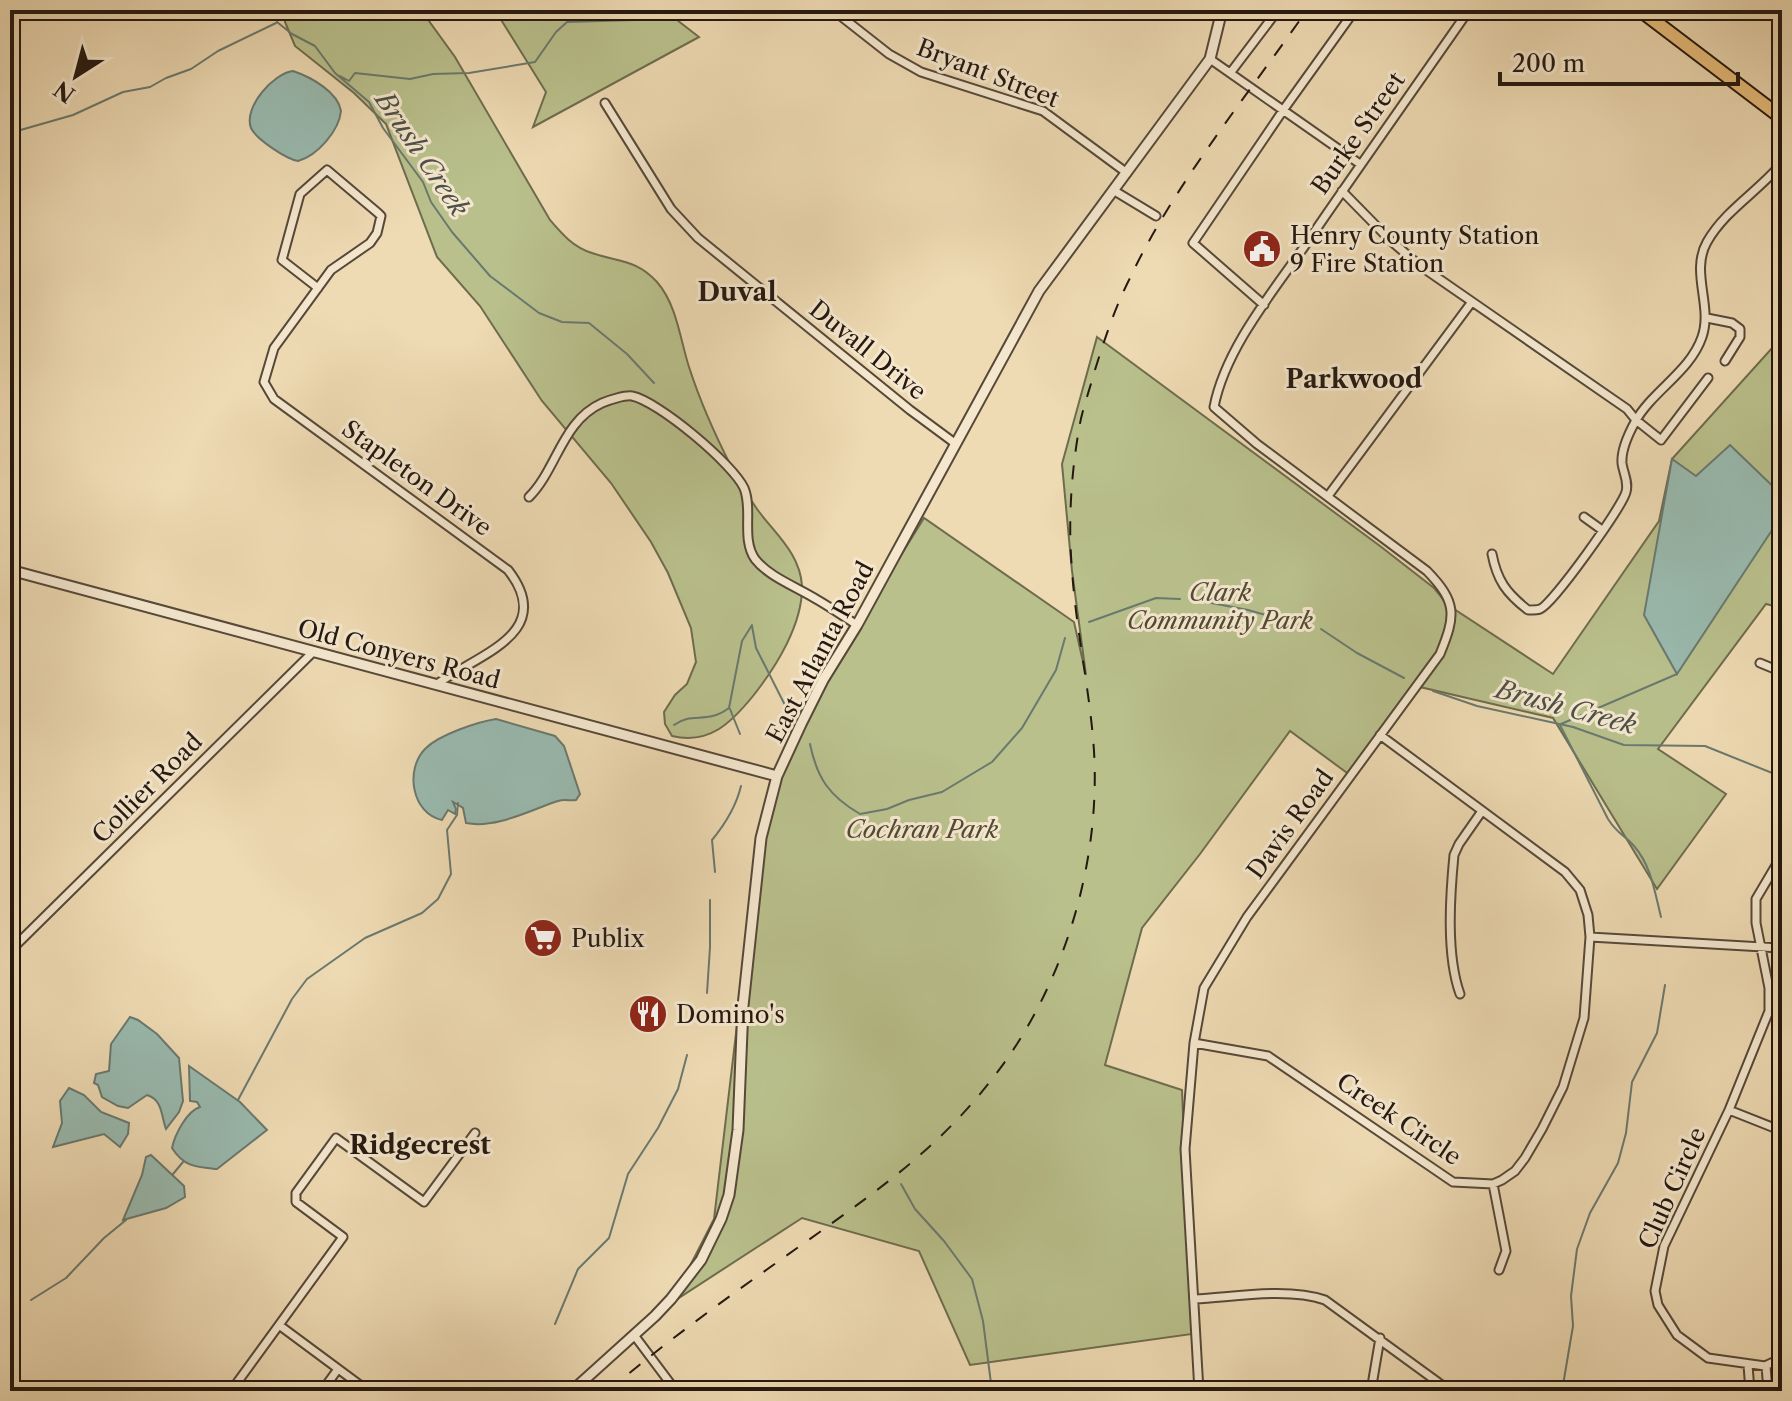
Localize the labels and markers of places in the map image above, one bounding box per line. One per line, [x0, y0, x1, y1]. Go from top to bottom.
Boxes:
place label: Henry County Station 9 Fire Station [1290, 221, 1539, 278]
public building icon: Henry County Station 9 Fire Station [1241, 228, 1283, 270]
supermarket icon: Publix [522, 917, 564, 959]
place label: Publix [571, 924, 645, 953]
restaurant icon: Domino's [627, 993, 669, 1035]
place label: Domino's [676, 1000, 785, 1029]

